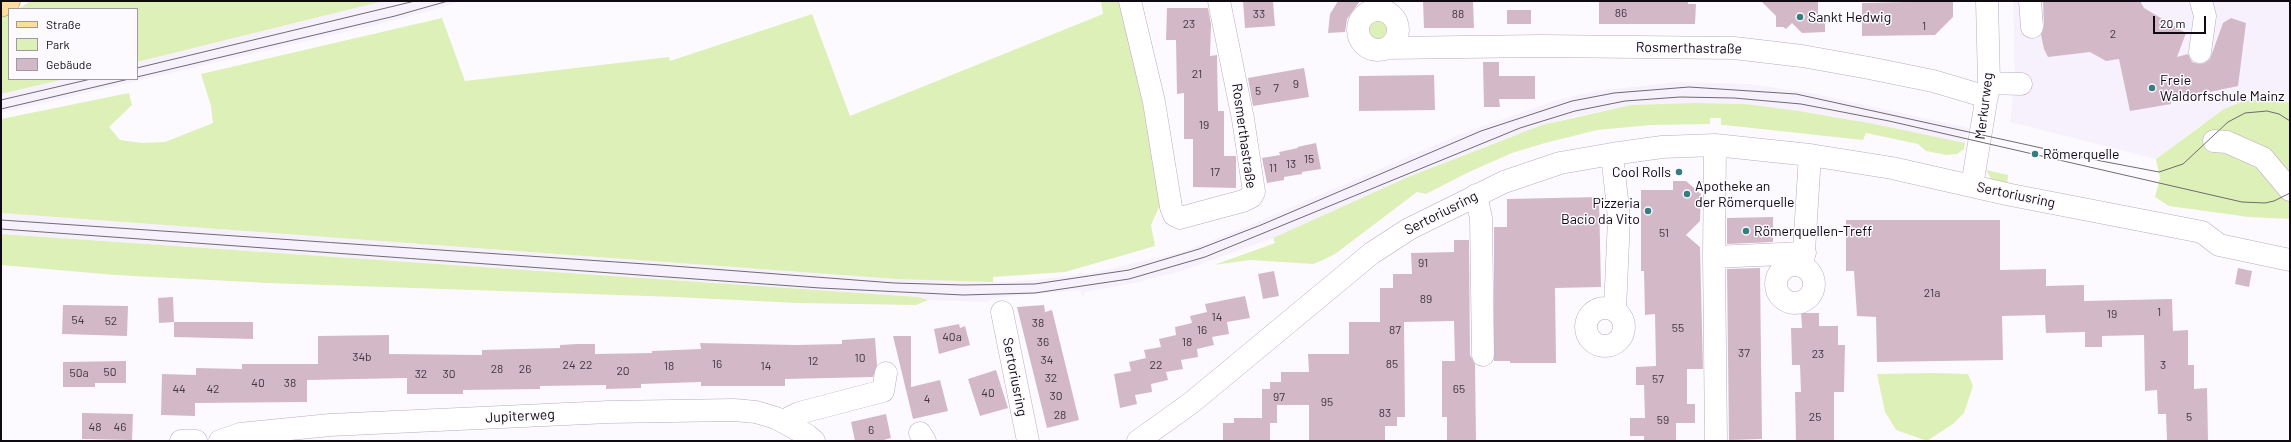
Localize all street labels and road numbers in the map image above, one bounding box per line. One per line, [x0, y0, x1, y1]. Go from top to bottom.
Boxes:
street label: Rosmerthastraße [1636, 39, 1742, 57]
street label: Merkurweg [1972, 72, 1996, 140]
street label: Rosmerthastraße [1228, 82, 1260, 190]
street label: Sertoriusring [1975, 178, 2057, 212]
street label: Sertoriusring [1402, 187, 1480, 239]
street label: Sertoriusring [999, 336, 1031, 418]
street label: Jupiterweg [485, 406, 555, 426]

